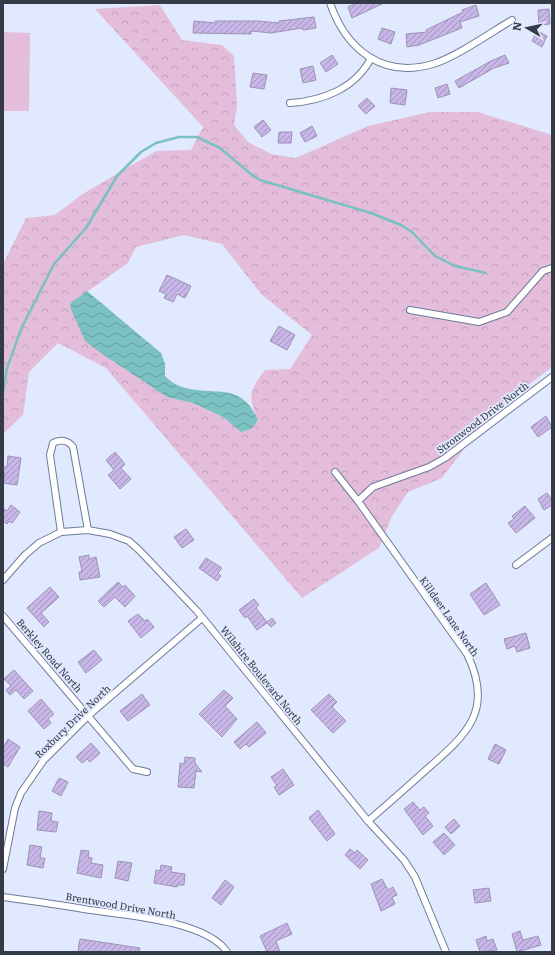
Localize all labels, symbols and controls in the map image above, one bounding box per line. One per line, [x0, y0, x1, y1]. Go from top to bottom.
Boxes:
north arrow [507, 8, 547, 48]
text: N [508, 20, 525, 32]
street label: Stronwood Drive North [433, 377, 531, 457]
street label: Killdeer Lane North [417, 573, 484, 659]
street label: Berkley Road North [14, 615, 87, 696]
street label: Wilshire Boulevard North [217, 622, 307, 728]
street label: Roxbury Drive North [31, 681, 114, 761]
street label: Brentwood Drive North [65, 888, 178, 922]

